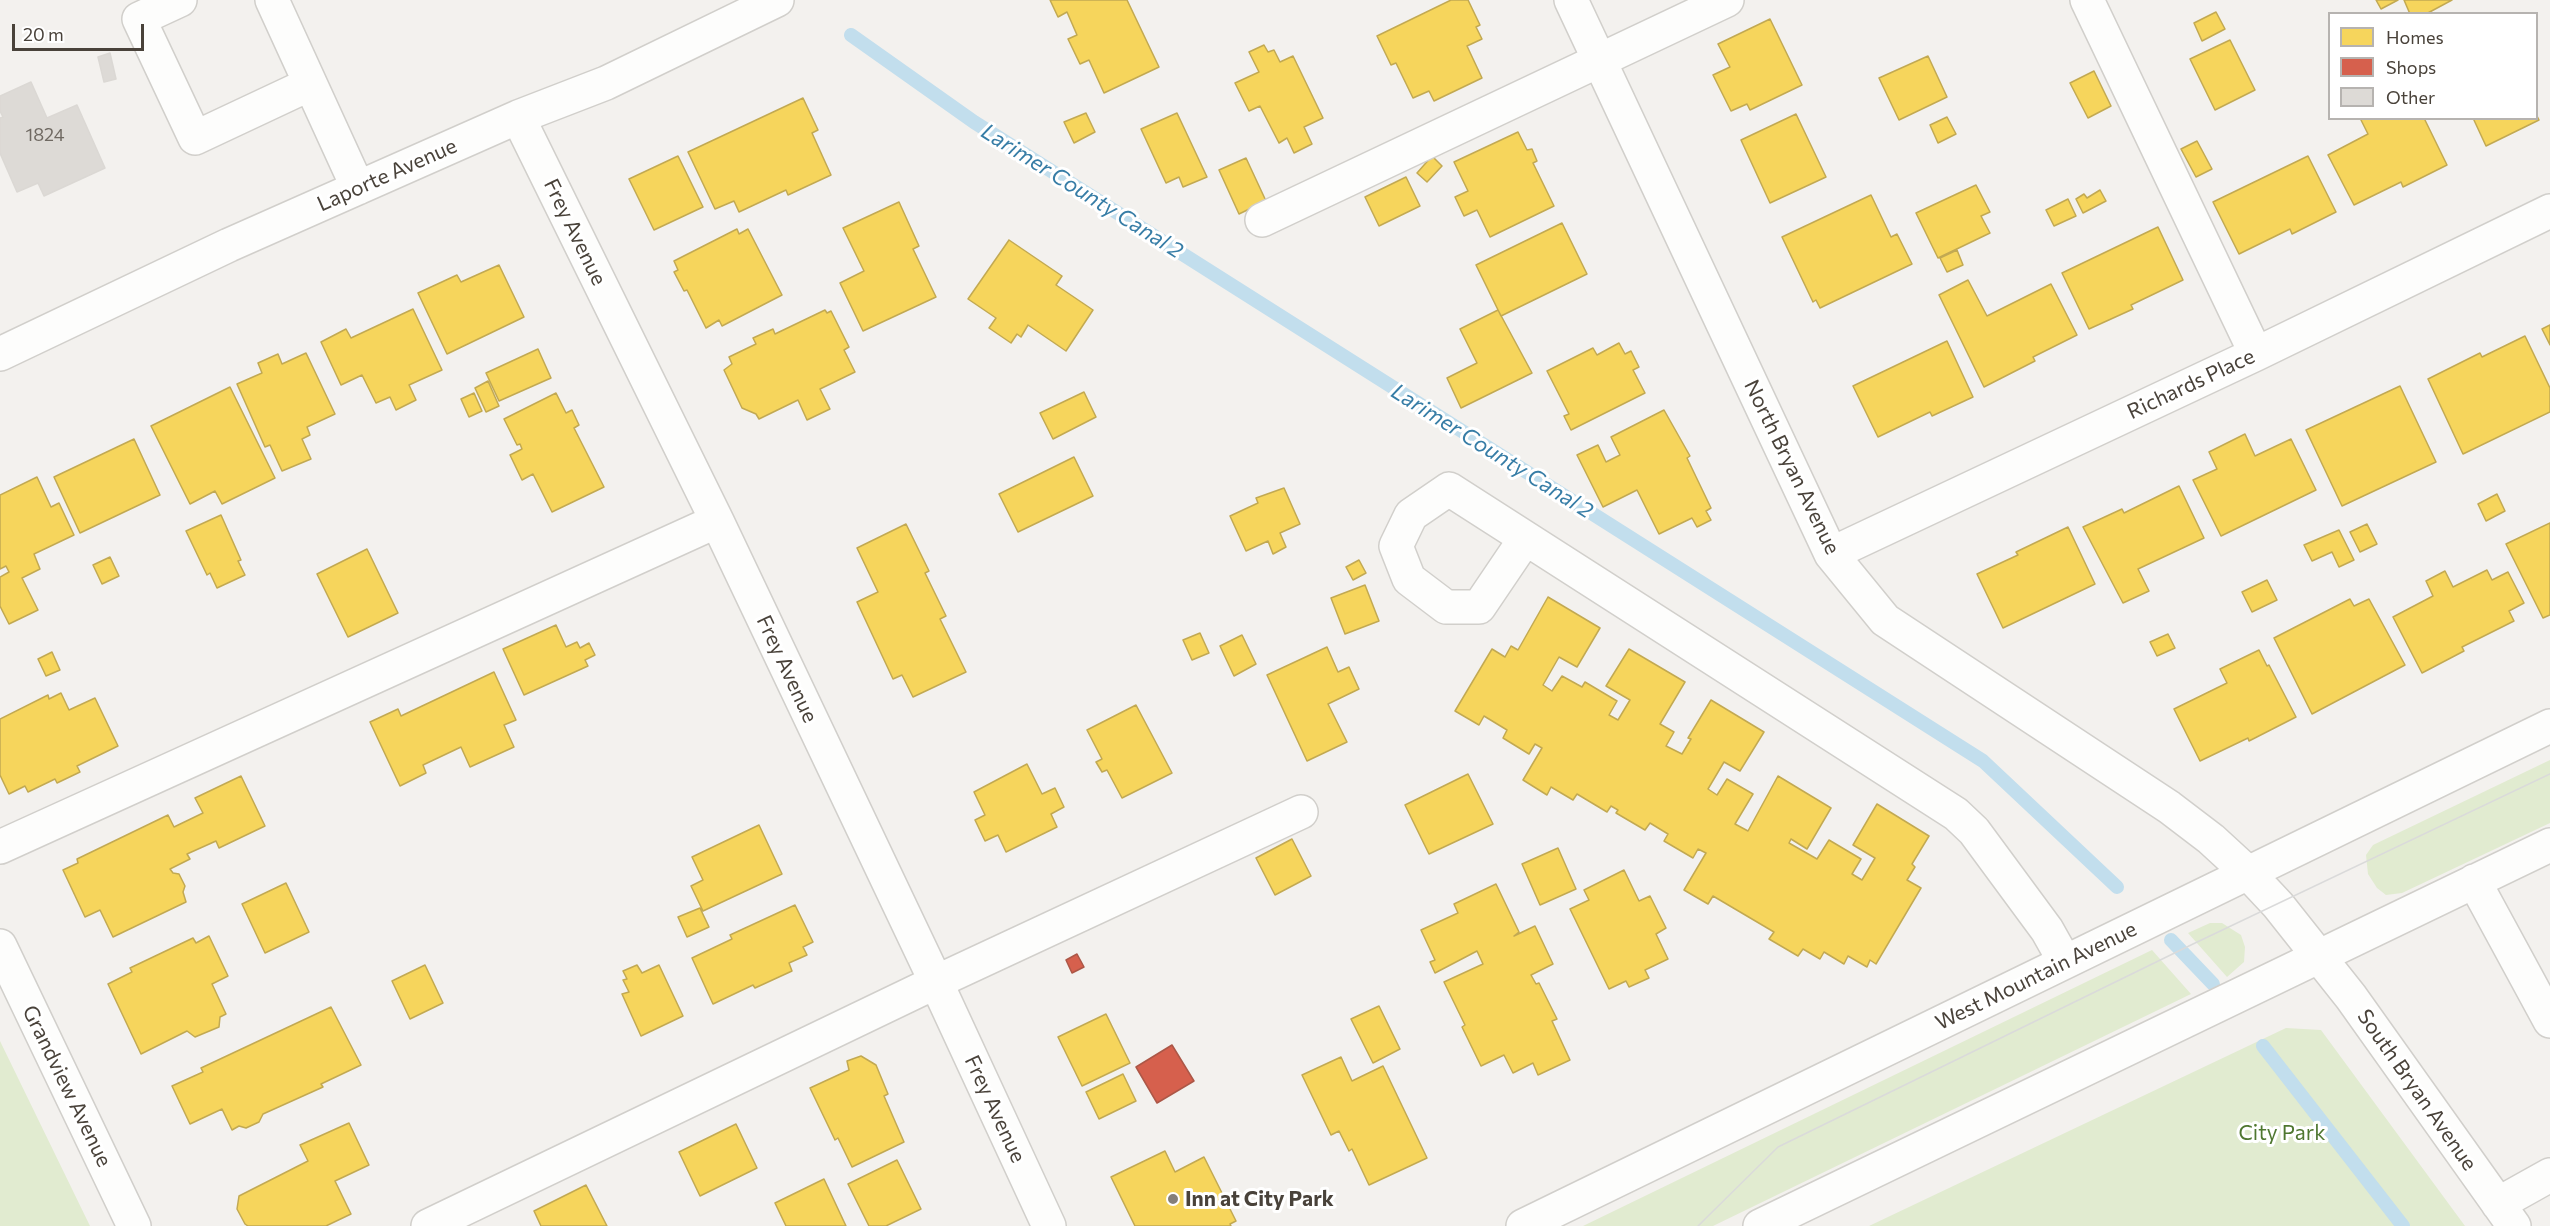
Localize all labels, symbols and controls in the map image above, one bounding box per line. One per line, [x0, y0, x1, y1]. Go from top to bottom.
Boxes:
scale bar [15, 12, 147, 50]
legend [2328, 12, 2538, 120]
text: 20 m [23, 23, 64, 45]
text: Homes [2386, 26, 2444, 48]
text: Shops [2386, 56, 2436, 78]
text: Other [2386, 86, 2435, 108]
water label: Larimer County Canal 2 [976, 118, 1188, 264]
house number: 1824 [25, 124, 65, 146]
street label: Laporte Avenue [313, 133, 461, 217]
street label: Frey Avenue [538, 175, 612, 289]
street label: Richards Place [2123, 344, 2259, 424]
street label: North Bryan Avenue [1739, 376, 1845, 558]
water label: Larimer County Canal 2 [1386, 378, 1598, 524]
street label: Frey Avenue [751, 611, 823, 727]
street label: West Mountain Avenue [1931, 916, 2141, 1036]
street label: Grandview Avenue [17, 1001, 117, 1171]
street label: South Bryan Avenue [2352, 1005, 2482, 1175]
street label: Frey Avenue [959, 1051, 1031, 1167]
park label: City Park [2238, 1120, 2326, 1146]
place label: Inn at City Park [1185, 1186, 1334, 1212]
marker: Inn at City Park [1166, 1192, 1180, 1206]

